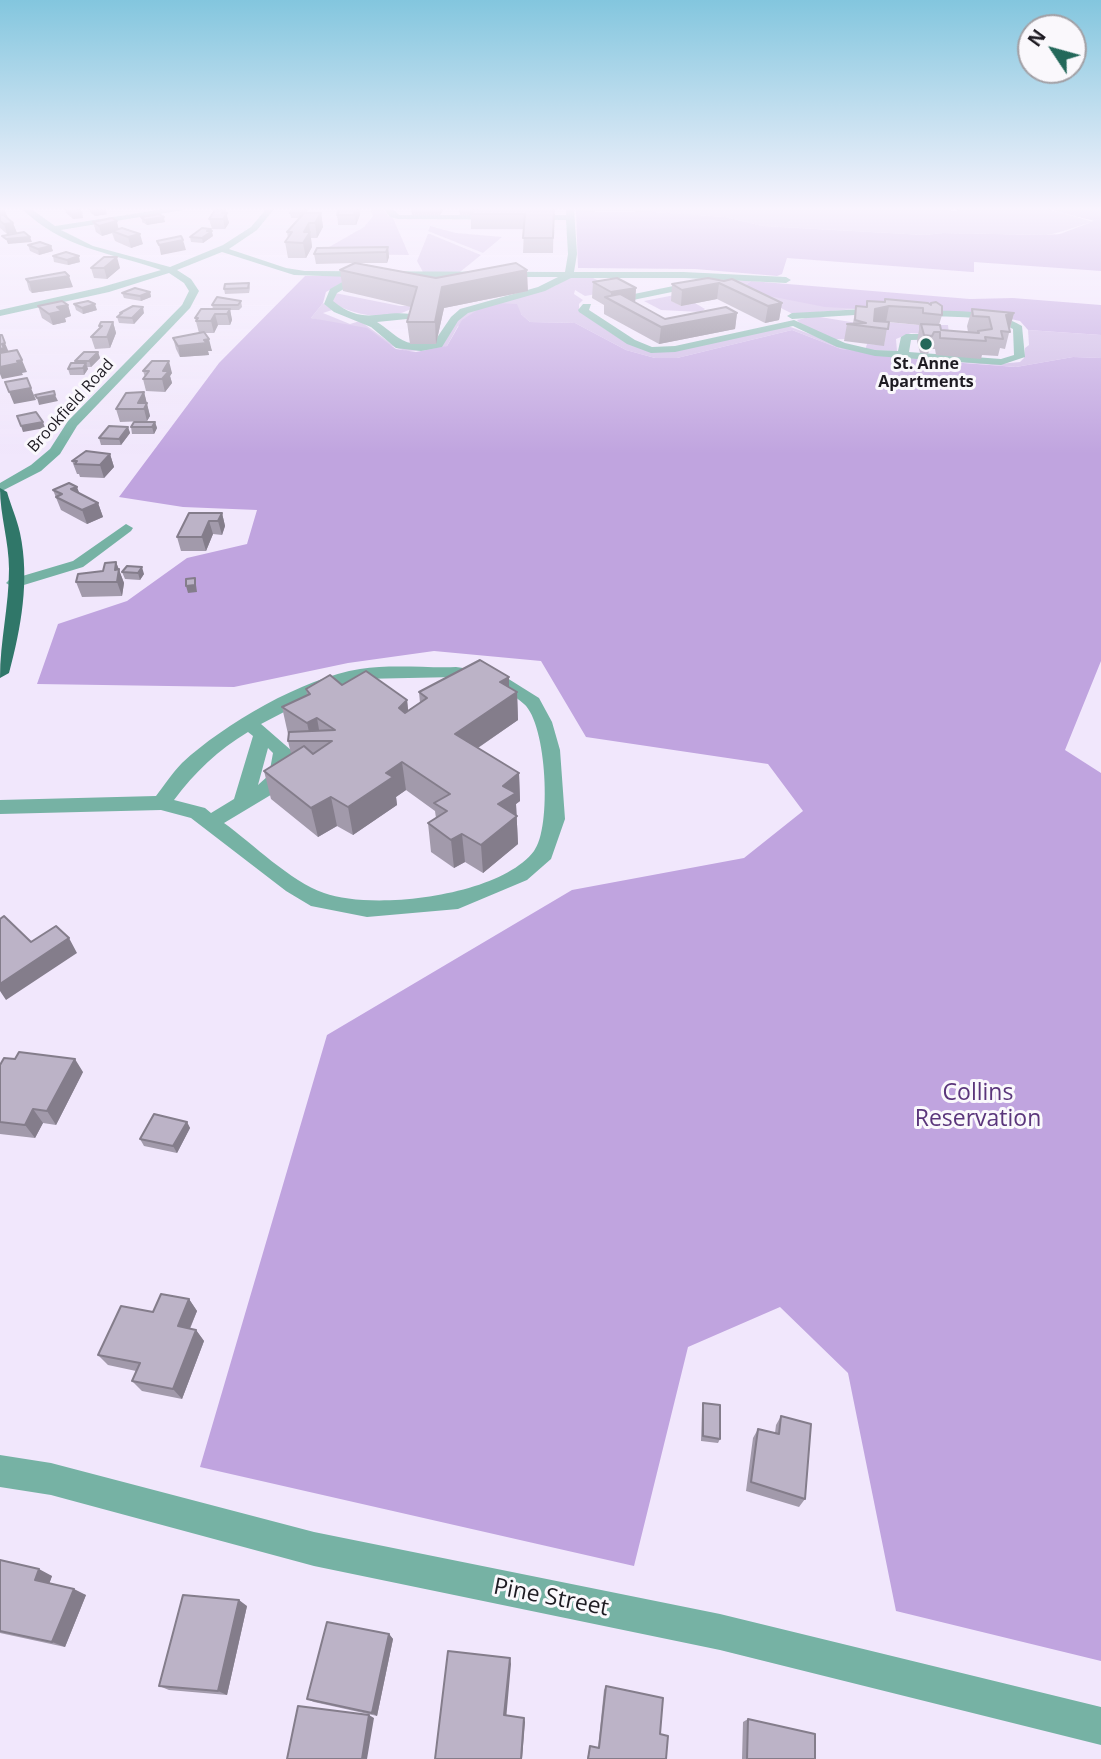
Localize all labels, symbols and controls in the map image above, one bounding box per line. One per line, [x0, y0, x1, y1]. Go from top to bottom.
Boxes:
north arrow [1017, 14, 1087, 84]
text: N [1022, 24, 1052, 52]
marker: St. Anne Apartments [918, 336, 934, 352]
place label: St. Anne Apartments [878, 354, 974, 392]
street label: Brookfield Road [24, 355, 118, 457]
park label: Collins Reservation [915, 1079, 1041, 1133]
street label: Pine Street [491, 1573, 611, 1623]

